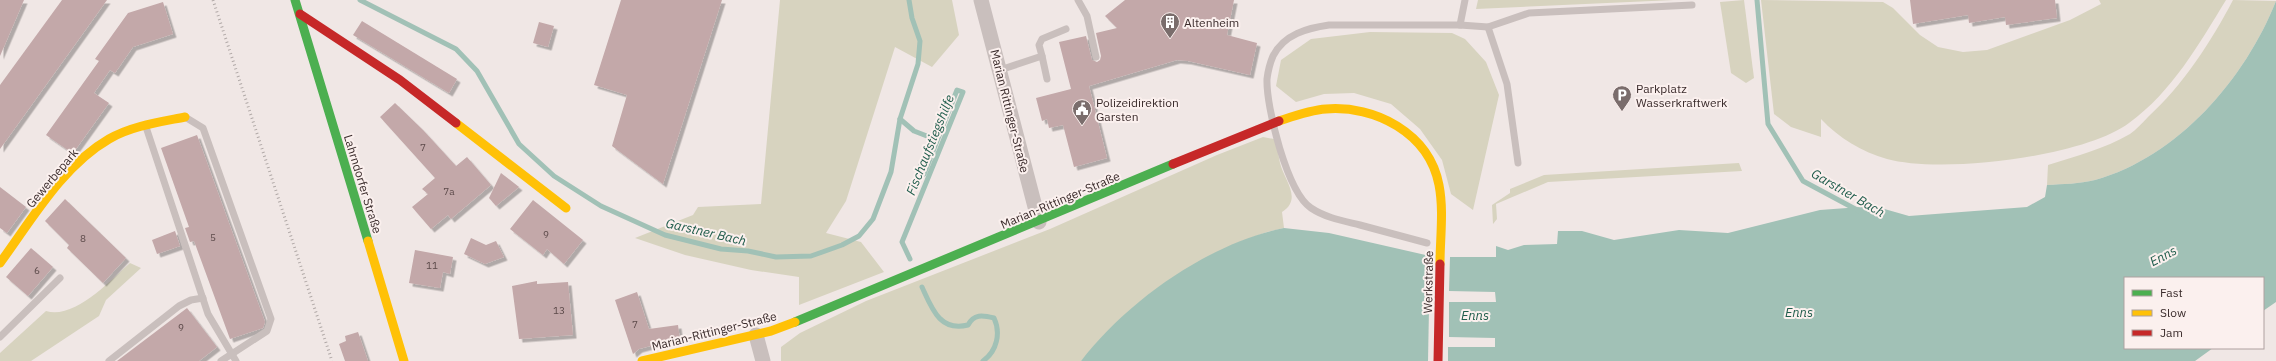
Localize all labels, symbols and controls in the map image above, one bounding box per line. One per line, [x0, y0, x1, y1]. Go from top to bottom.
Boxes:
building icon: Altenheim [1159, 11, 1181, 39]
place label: Altenheim [1184, 15, 1239, 30]
street label: Marian Rittinger-Straße [987, 48, 1033, 174]
place label: Parkplatz Wasserkraftwerk [1636, 81, 1728, 110]
parking icon: Parkplatz Wasserkraftwerk [1611, 84, 1633, 112]
water label: Fischaufstiegshilfe [902, 92, 958, 198]
place label: Polizeidirektion Garsten [1096, 95, 1179, 124]
public building icon: Polizeidirektion Garsten [1071, 98, 1093, 126]
street label: Lahrndorfer Straße [341, 133, 385, 236]
house number: 7 [420, 141, 426, 154]
street label: Gewerbepark [23, 145, 82, 211]
water label: Garstner Bach [1808, 165, 1888, 221]
street label: Marian-Rittinger-Straße [998, 168, 1122, 232]
house number: 7a [443, 185, 455, 198]
water label: Garstner Bach [664, 214, 748, 250]
house number: 9 [543, 228, 549, 241]
house number: 5 [210, 231, 216, 244]
house number: 8 [80, 232, 86, 245]
water label: Enns [2147, 242, 2179, 270]
street label: Werkstraße [1420, 250, 1436, 313]
house number: 11 [426, 259, 438, 272]
house number: 6 [34, 264, 40, 277]
legend [2124, 277, 2264, 349]
text: Fast [2160, 285, 2183, 300]
house number: 13 [553, 304, 565, 317]
water label: Enns [1785, 304, 1813, 321]
text: Slow [2160, 305, 2186, 320]
water label: Enns [1461, 307, 1489, 324]
street label: Marian-Rittinger-Straße [650, 308, 778, 354]
house number: 7 [632, 318, 638, 331]
house number: 9 [178, 321, 184, 334]
text: Jam [2160, 325, 2183, 340]

